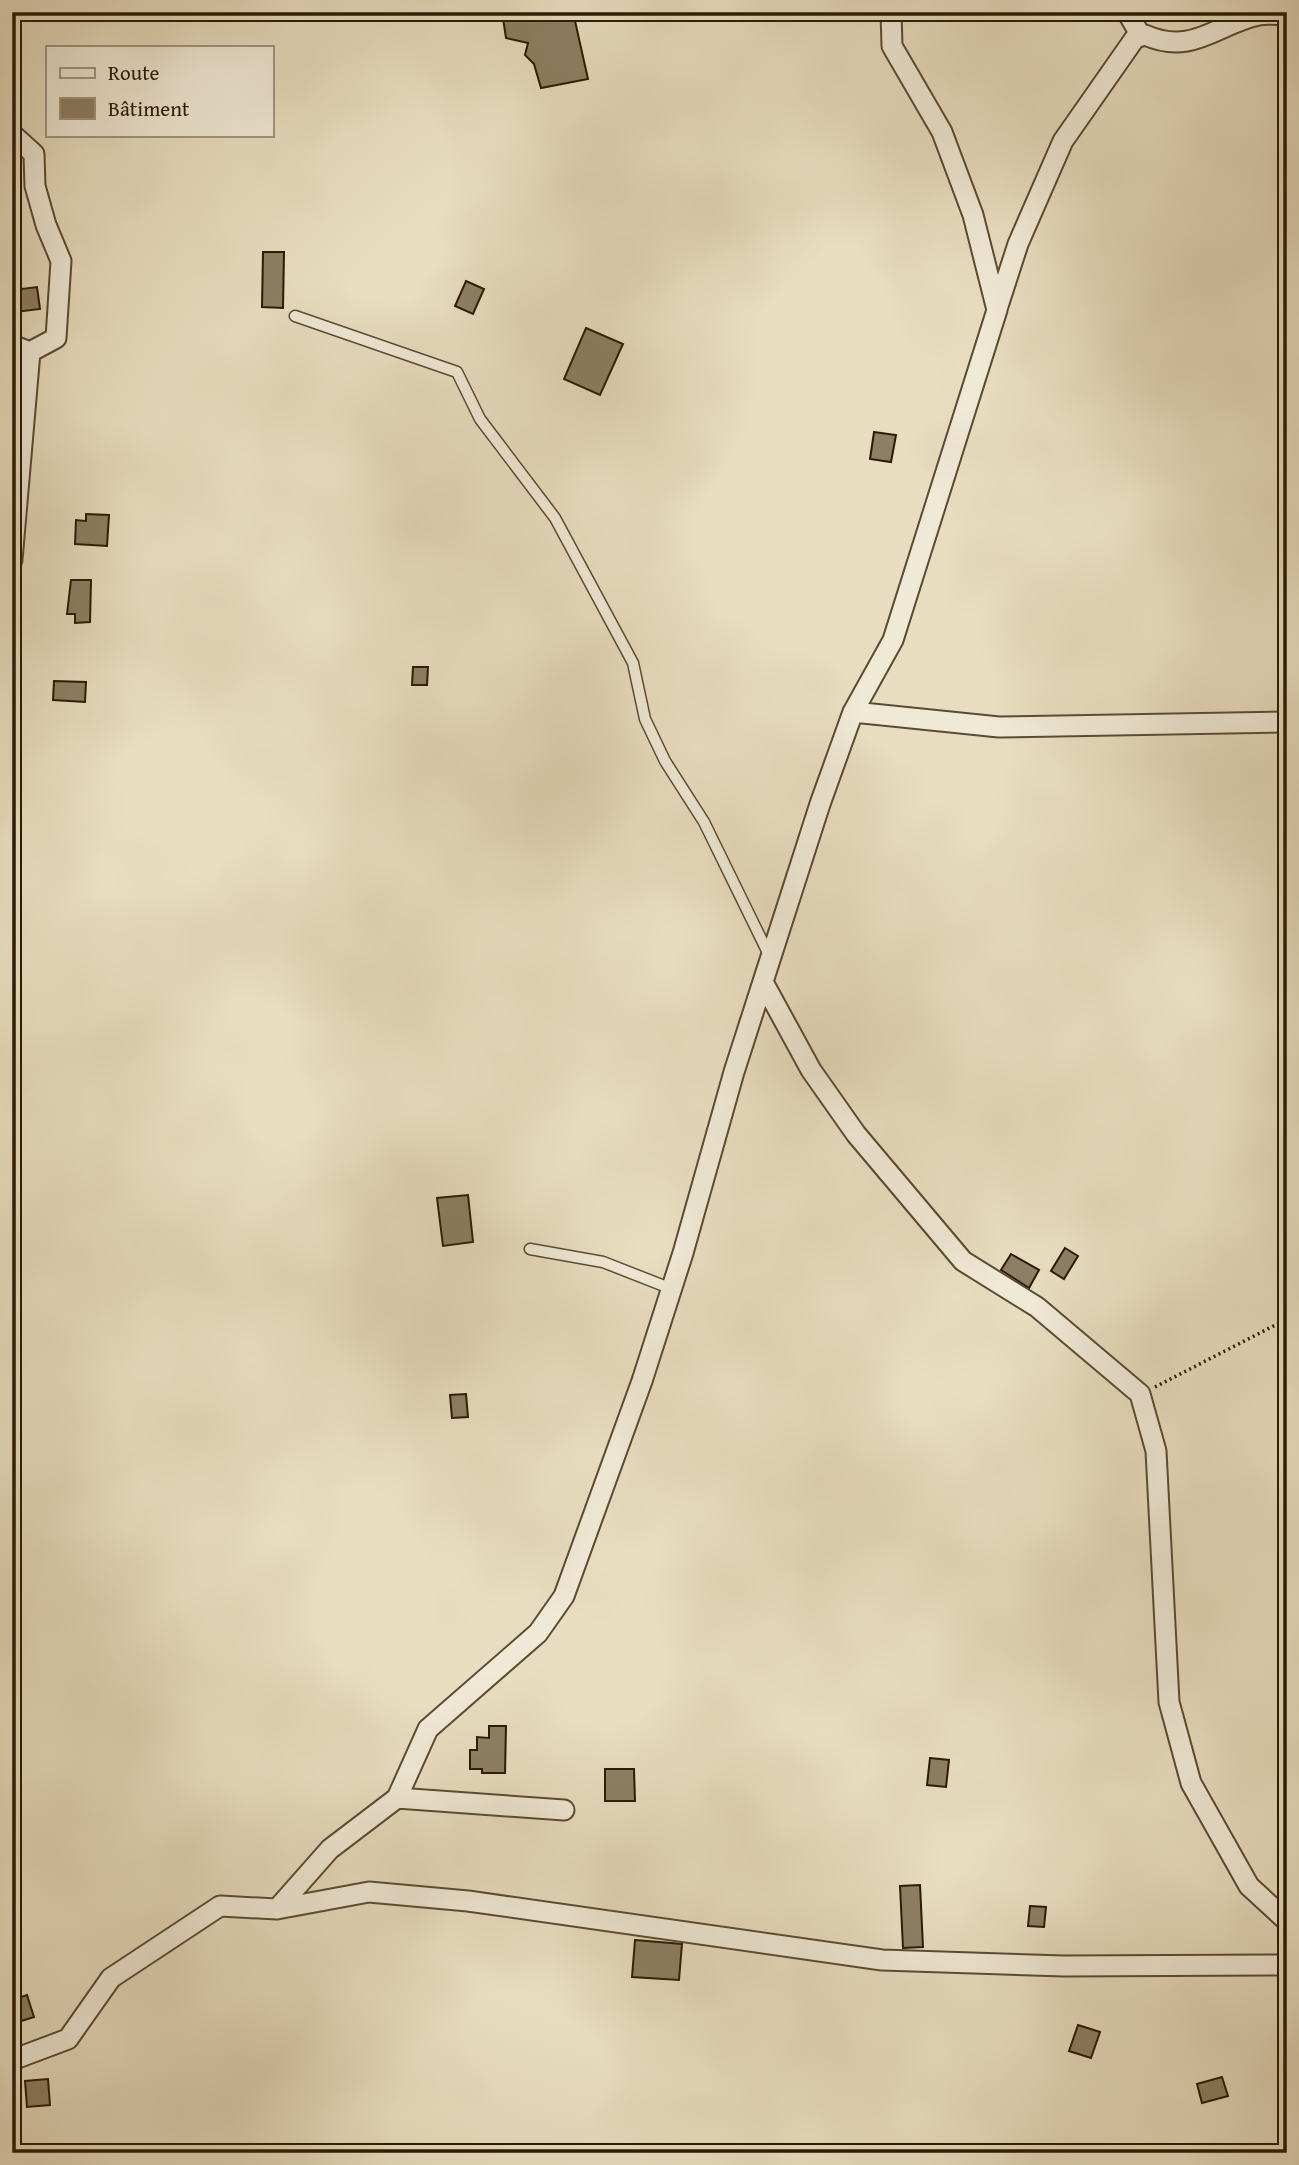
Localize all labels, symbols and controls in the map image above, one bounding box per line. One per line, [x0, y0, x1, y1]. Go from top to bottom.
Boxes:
legend [46, 46, 273, 136]
text: Route [108, 57, 160, 88]
text: Bâtiment [108, 93, 190, 124]

